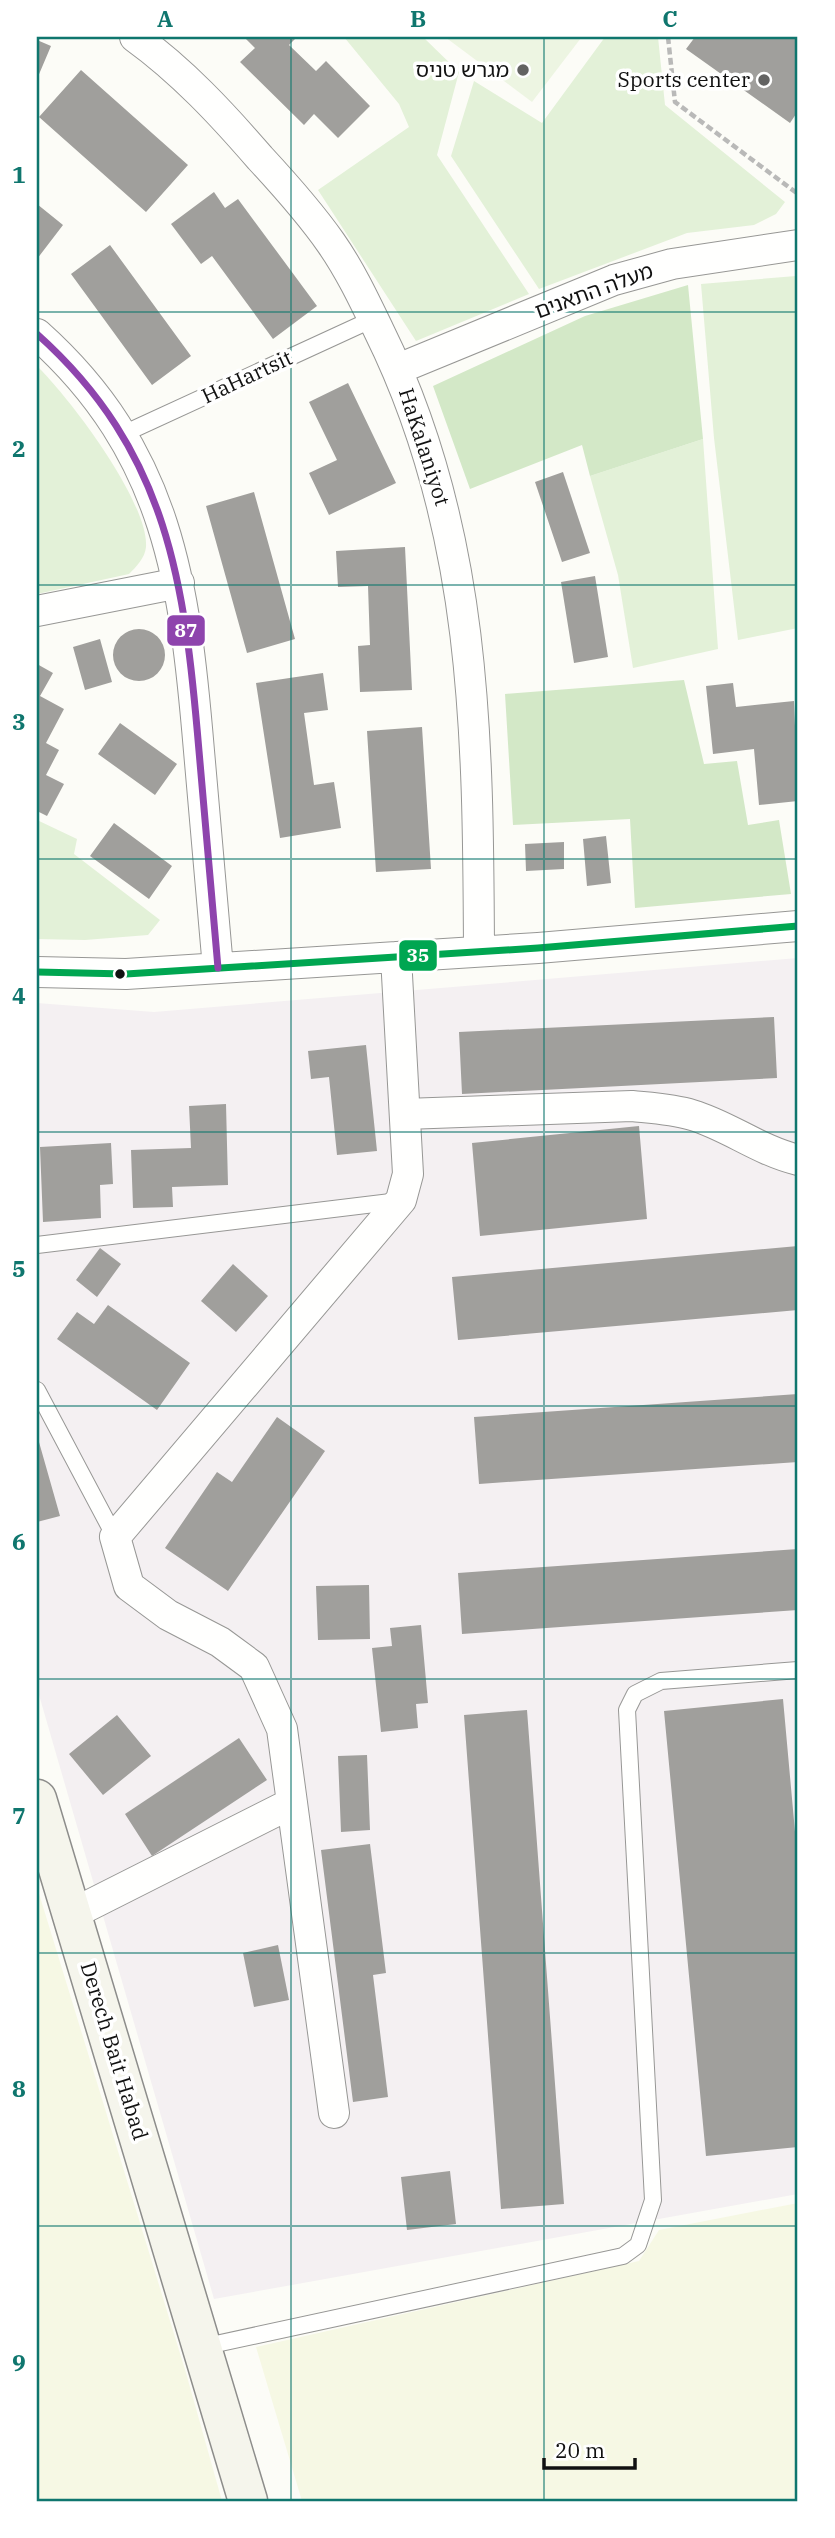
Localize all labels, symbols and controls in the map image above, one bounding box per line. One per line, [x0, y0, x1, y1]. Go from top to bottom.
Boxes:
text: A [157, 3, 173, 33]
text: B [410, 3, 426, 33]
text: C [662, 3, 678, 33]
place label: מגרש טניס [416, 55, 509, 83]
marker: מגרש טניס [515, 62, 531, 78]
place label: Sports center [618, 65, 751, 93]
marker: Sports center [756, 72, 772, 88]
text: 1 [12, 159, 26, 189]
street label: מעלה התאנים [531, 256, 657, 324]
street label: HaHartsit [197, 343, 297, 409]
street label: HaKalaniyot [393, 384, 457, 509]
text: 2 [12, 433, 26, 463]
line badge: 87 [166, 614, 206, 647]
text: 87 [175, 618, 197, 642]
text: 3 [12, 706, 26, 736]
line badge: 35 [398, 939, 438, 972]
text: 35 [407, 943, 429, 967]
unlabelled marker [113, 967, 127, 981]
text: 4 [12, 980, 26, 1010]
text: 5 [12, 1253, 26, 1283]
text: 6 [12, 1526, 26, 1556]
text: 7 [12, 1800, 26, 1830]
street label: Derech Bait Habad [75, 1958, 155, 2143]
text: 8 [12, 2073, 26, 2103]
text: 9 [12, 2347, 26, 2377]
scale bar [544, 2426, 636, 2470]
text: 20 m [555, 2436, 605, 2464]

